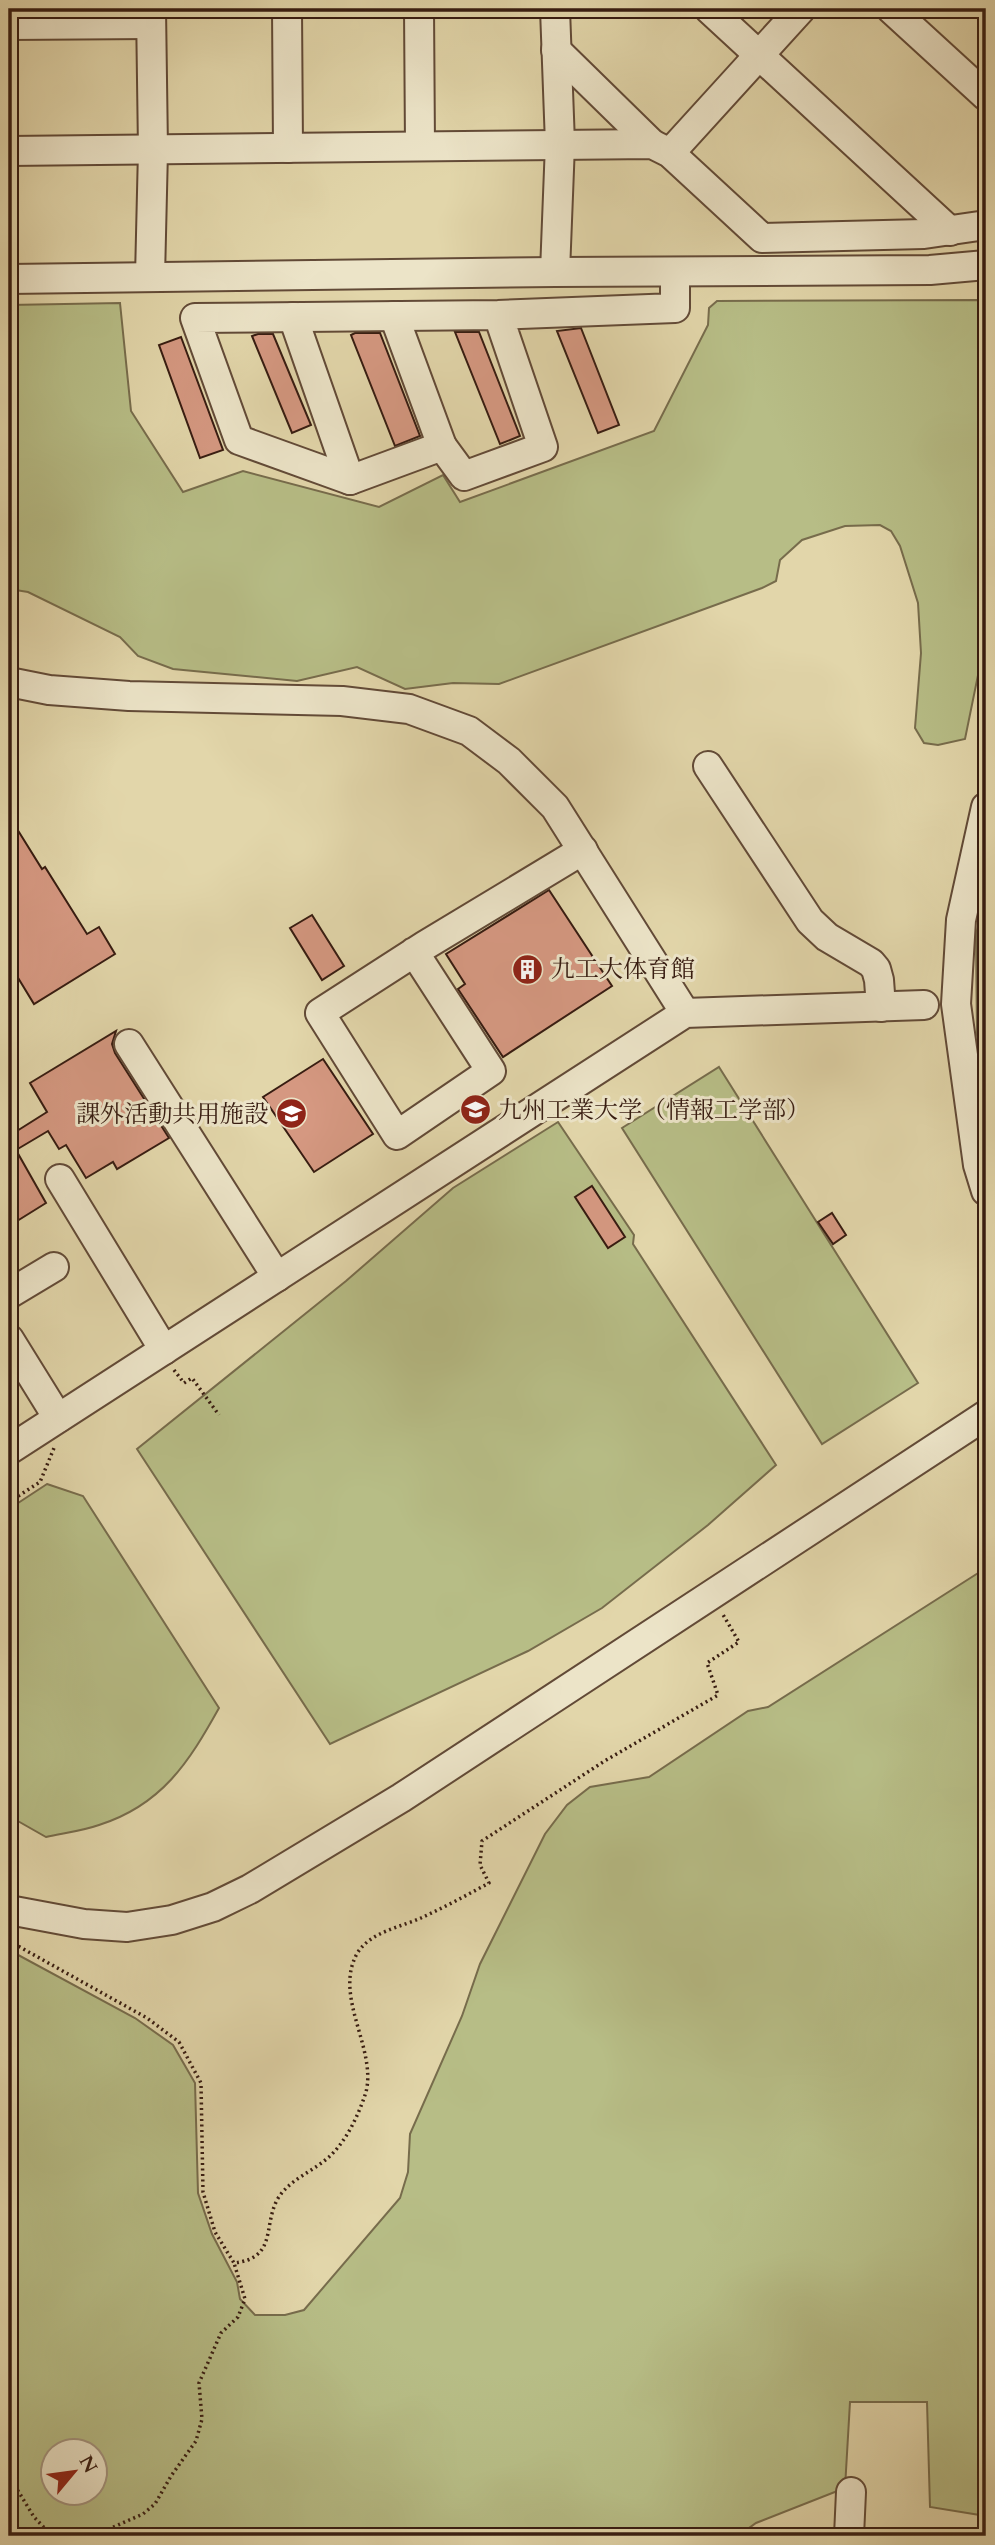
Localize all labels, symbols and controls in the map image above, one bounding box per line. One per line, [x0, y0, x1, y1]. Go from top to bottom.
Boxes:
building icon: 九工大体育館 [511, 952, 545, 986]
place label: 九工大体育館 [551, 953, 695, 986]
school or university icon: 九州工業大学（情報工学部） [458, 1093, 492, 1127]
place label: 九州工業大学（情報工学部） [498, 1094, 810, 1127]
school or university icon: 課外活動共用施設 [274, 1097, 308, 1131]
place label: 課外活動共用施設 [76, 1098, 268, 1131]
north arrow [38, 2436, 108, 2506]
text: N [73, 2451, 104, 2478]

